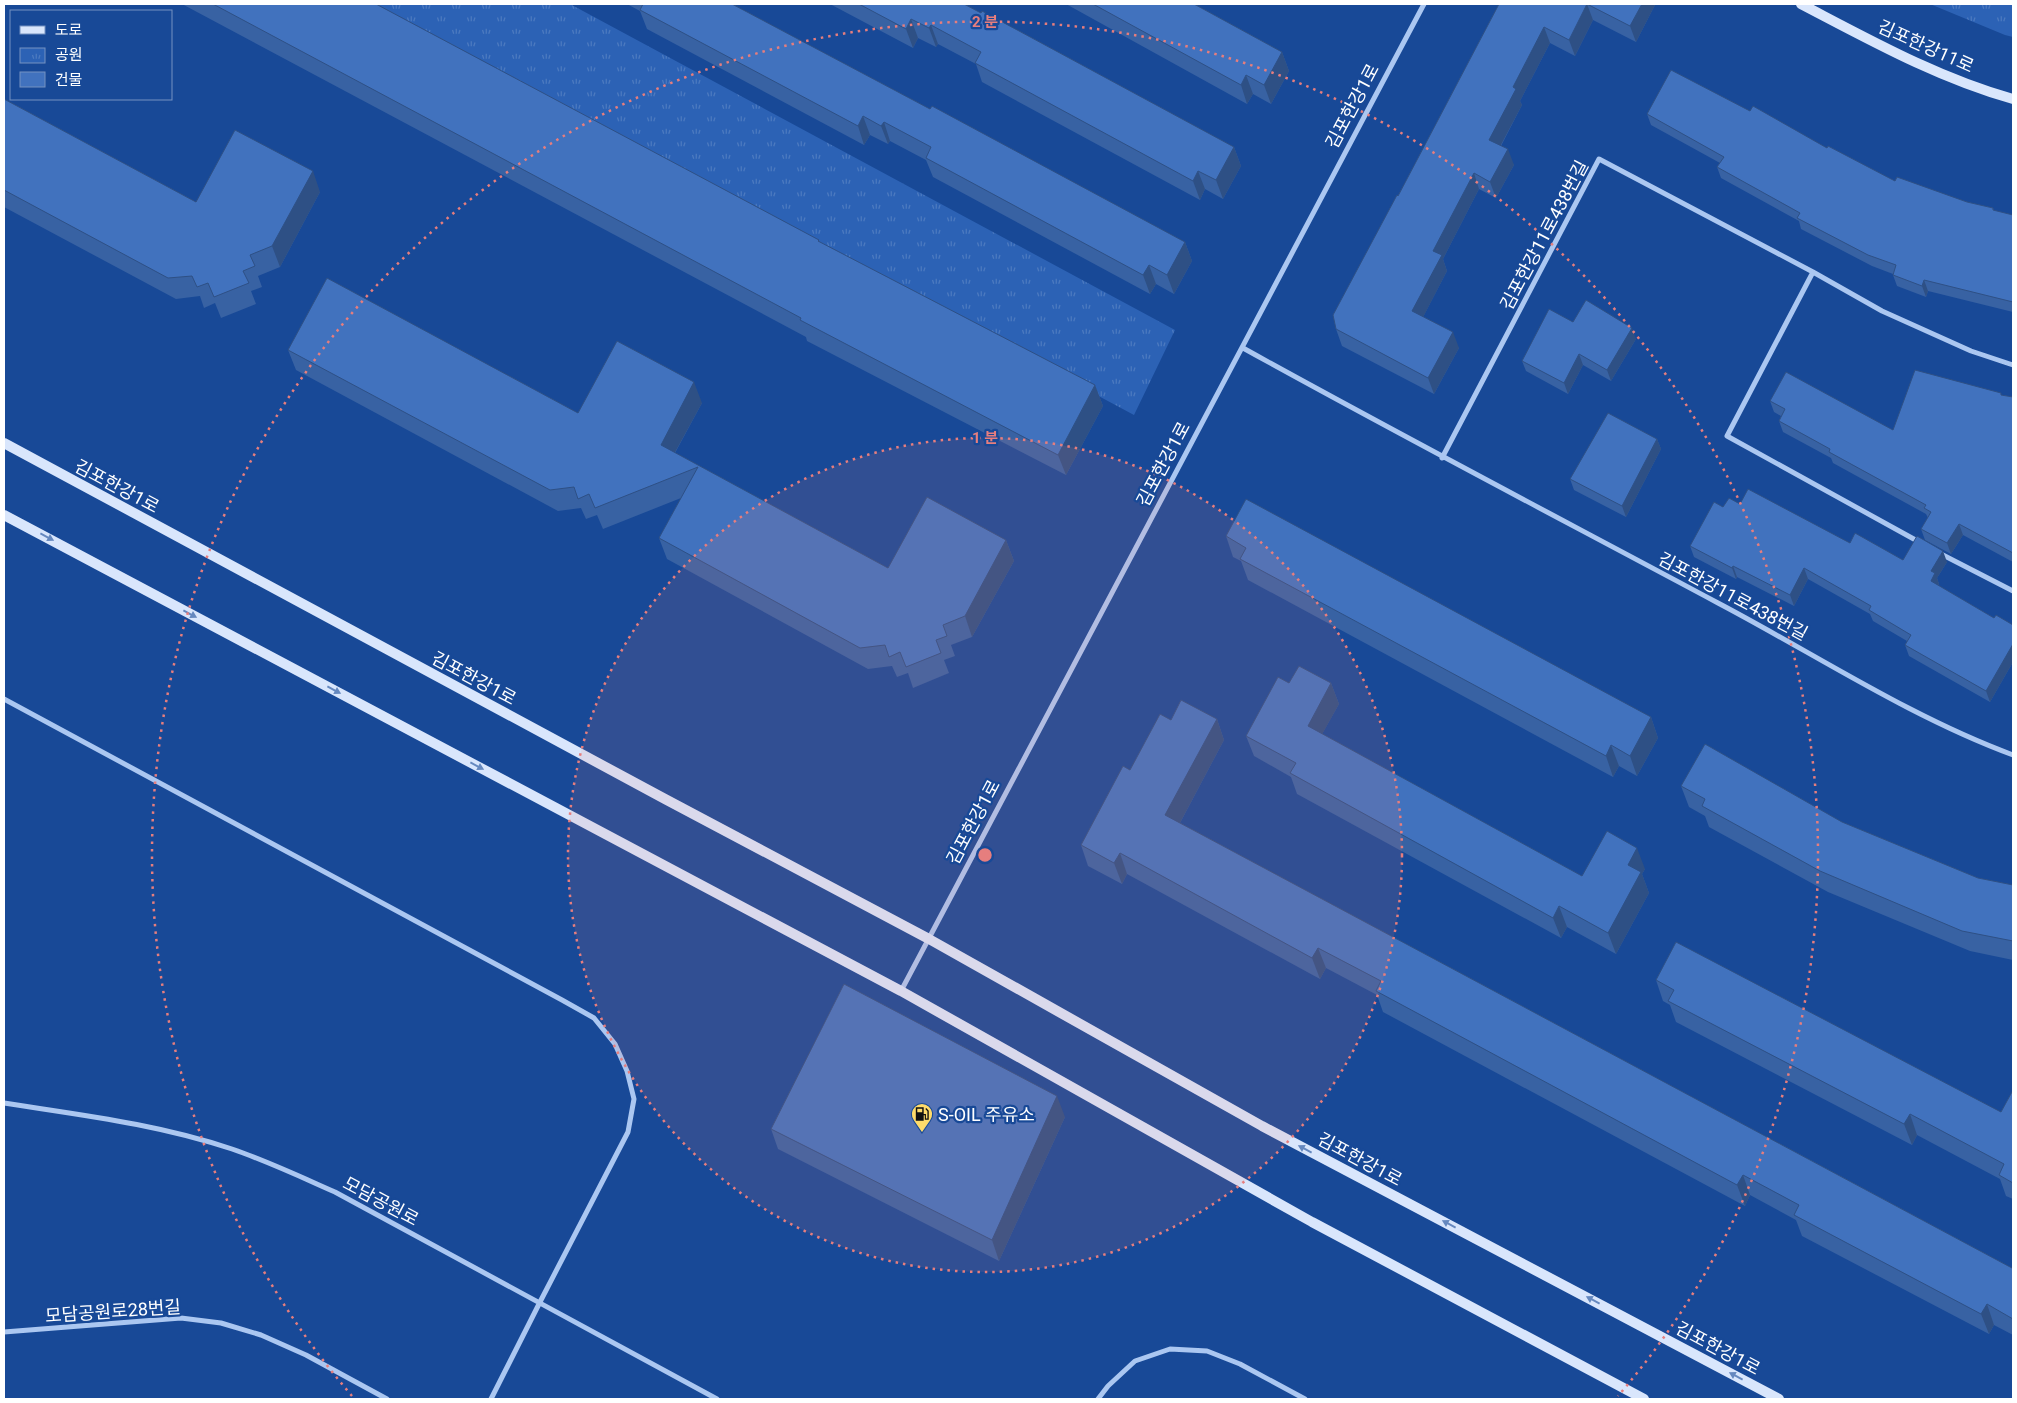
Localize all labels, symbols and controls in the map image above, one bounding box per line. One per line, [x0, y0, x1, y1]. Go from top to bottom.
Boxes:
legend [10, 10, 172, 100]
text: 2 분 [972, 13, 998, 31]
street label: 김포한강11로 [1875, 15, 1977, 77]
text: 도로 [55, 21, 83, 39]
text: 공원 [55, 46, 83, 64]
street label: 김포한강1로 [1321, 60, 1383, 152]
text: 건물 [55, 71, 83, 89]
street label: 김포한강11로438번길 [1496, 157, 1592, 313]
street label: 김포한강1로 [1132, 418, 1194, 510]
text: 1 분 [972, 429, 998, 447]
street label: 김포한강1로 [71, 455, 163, 517]
one-way arrow [40, 533, 54, 542]
street label: 김포한강11로438번길 [1655, 548, 1811, 644]
one-way arrow [183, 610, 198, 618]
street label: 김포한강1로 [428, 647, 520, 709]
one-way arrow [326, 686, 341, 694]
one-way arrow [470, 762, 484, 770]
street label: 김포한강1로 [942, 776, 1004, 868]
centre of rings [976, 846, 994, 864]
fuel station icon: S-OIL 주유소 [910, 1102, 934, 1133]
place label: S-OIL 주유소 [938, 1104, 1035, 1125]
street label: 김포한강1로 [1314, 1128, 1406, 1190]
one-way arrow [1299, 1144, 1312, 1153]
street label: 모담공원로 [340, 1172, 422, 1230]
one-way arrow [1442, 1220, 1456, 1228]
street label: 모담공원로28번길 [44, 1296, 182, 1326]
one-way arrow [1586, 1296, 1600, 1304]
street label: 김포한강1로 [1672, 1317, 1764, 1379]
one-way arrow [1729, 1372, 1744, 1380]

